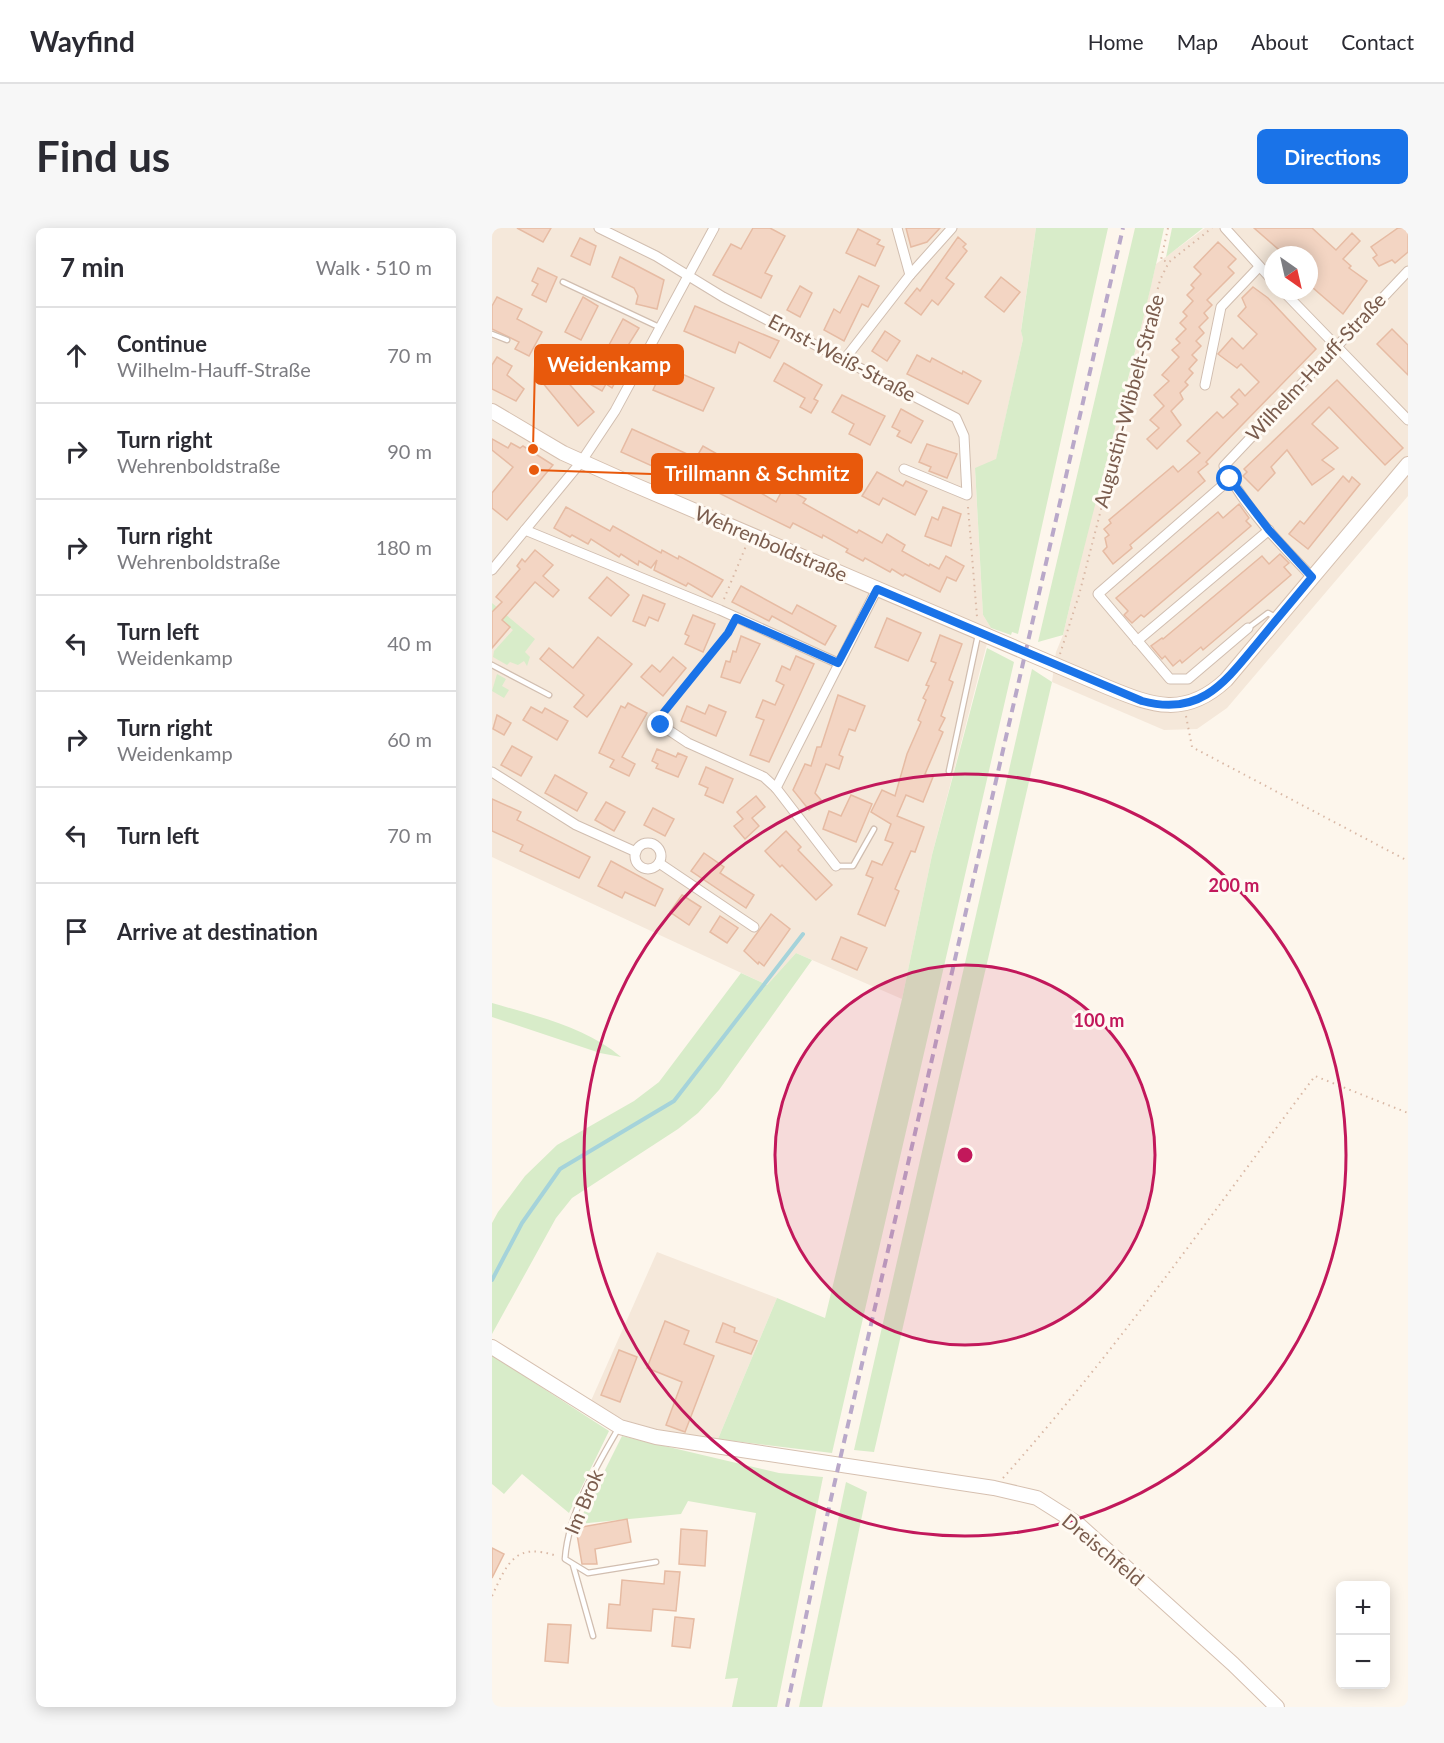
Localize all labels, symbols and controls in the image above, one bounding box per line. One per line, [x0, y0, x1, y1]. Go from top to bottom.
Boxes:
text: Wayfind [30, 24, 135, 58]
text: Home [1088, 29, 1144, 54]
text: Map [1177, 29, 1218, 54]
text: About [1251, 29, 1308, 54]
text: Contact [1341, 29, 1414, 54]
button: Directions [1257, 129, 1408, 184]
text: Find us [36, 131, 170, 181]
north arrow [1264, 246, 1318, 300]
text: 7 min [60, 251, 124, 283]
text: Walk · 510 m [316, 255, 432, 279]
street label: Wilhelm-Hauff-Straße [1240, 287, 1390, 445]
street label: Augustin-Wibbelt-Straße [1088, 292, 1168, 510]
street label: Ernst-Weiß-Straße [765, 308, 920, 406]
text: Continue [117, 330, 207, 357]
icon: ahead [60, 339, 93, 372]
text: 70 m [387, 343, 432, 367]
callout: Weidenkamp [535, 345, 683, 384]
text: Weidenkamp [547, 351, 671, 376]
text: Wilhelm-Hauff-Straße [117, 357, 311, 381]
text: Turn right [117, 426, 212, 453]
icon: right [60, 435, 93, 468]
text: 90 m [387, 439, 432, 463]
text: Wehrenboldstraße [117, 453, 280, 477]
callout: Trillmann & Schmitz [652, 454, 862, 493]
text: Trillmann & Schmitz [664, 460, 850, 485]
route start [1216, 465, 1242, 491]
street label: Wehrenboldstraße [691, 500, 851, 586]
text: Turn right [117, 522, 212, 549]
icon: right [60, 531, 93, 564]
text: 180 m [376, 535, 432, 559]
text: Wehrenboldstraße [117, 549, 280, 573]
text: Turn left [117, 618, 199, 645]
icon: left [60, 627, 93, 660]
text: 40 m [387, 631, 432, 655]
text: Weidenkamp [117, 645, 233, 669]
route end [647, 711, 673, 737]
text: Turn right [117, 714, 212, 741]
icon: right [60, 723, 93, 756]
text: 60 m [387, 727, 432, 751]
text: Weidenkamp [117, 741, 233, 765]
icon: left [60, 819, 93, 852]
text: Turn left [117, 822, 199, 849]
text: 70 m [387, 823, 432, 847]
text: 200 m [1209, 874, 1259, 896]
icon: arrive [60, 915, 93, 948]
text: Arrive at destination [117, 918, 318, 945]
text: 100 m [1074, 1009, 1124, 1031]
centre of rings [955, 1145, 975, 1165]
street label: Im Brok [559, 1465, 608, 1538]
street label: Dreischfeld [1058, 1508, 1150, 1590]
map controls [1336, 1581, 1390, 1689]
button: + [1336, 1581, 1390, 1635]
button: − [1336, 1635, 1390, 1689]

